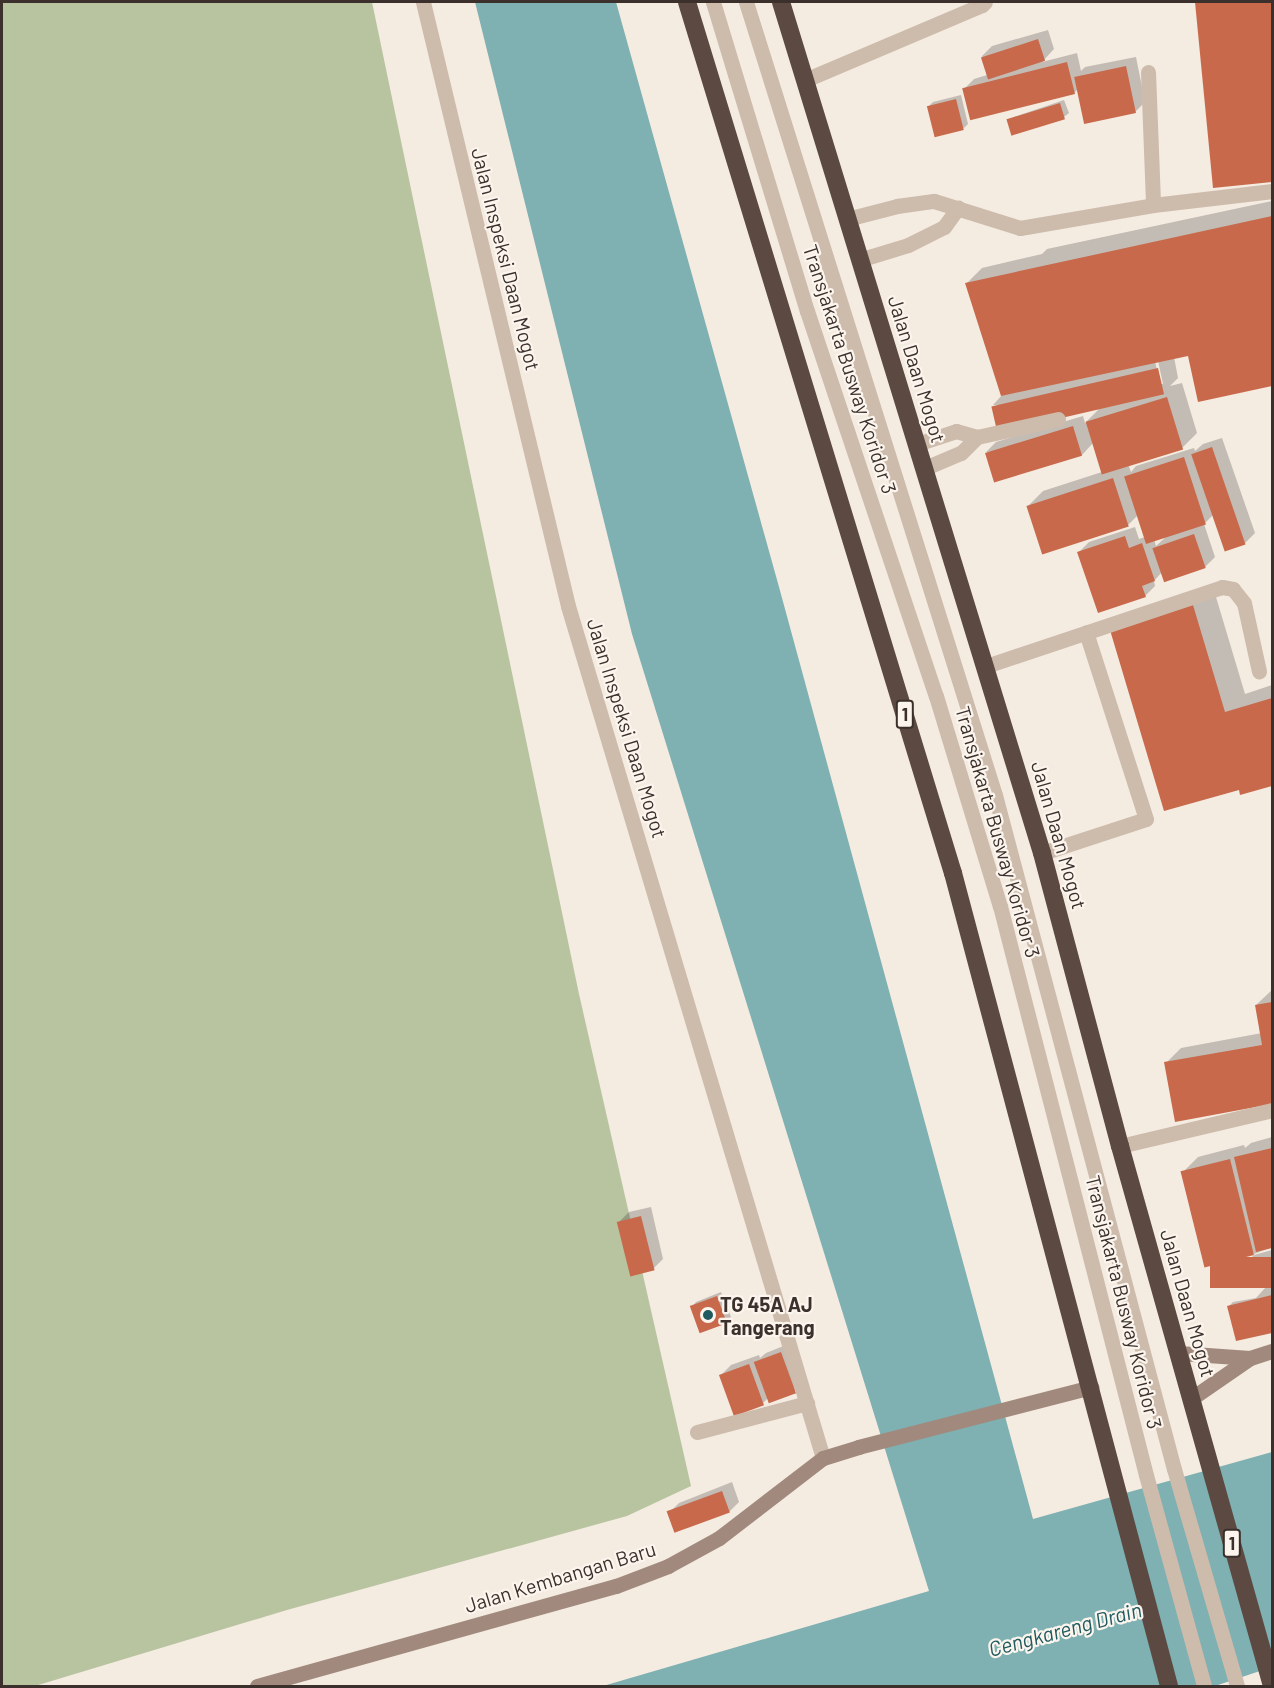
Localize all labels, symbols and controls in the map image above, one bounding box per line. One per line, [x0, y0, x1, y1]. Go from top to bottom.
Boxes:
street label: Jalan Inspeksi Daan Mogot [467, 145, 545, 373]
street label: Transjakarta Busway Koridor 3 [798, 241, 902, 497]
street label: Jalan Daan Mogot [883, 292, 951, 446]
street label: Jalan Inspeksi Daan Mogot [582, 615, 672, 841]
road number: 1 [894, 699, 916, 729]
street label: Transjakarta Busway Koridor 3 [951, 703, 1045, 961]
street label: Jalan Daan Mogot [1026, 758, 1092, 912]
street label: Transjakarta Busway Koridor 3 [1081, 1173, 1167, 1431]
street label: Jalan Daan Mogot [1155, 1226, 1221, 1380]
place label: TG 45A AJ Tangerang [720, 1292, 815, 1339]
marker: TG 45A AJ Tangerang [701, 1308, 715, 1322]
road number: 1 [1222, 1528, 1242, 1558]
street label: Jalan Kembangan Baru [461, 1536, 659, 1618]
water label: Cengkareng Drain [986, 1596, 1144, 1662]

